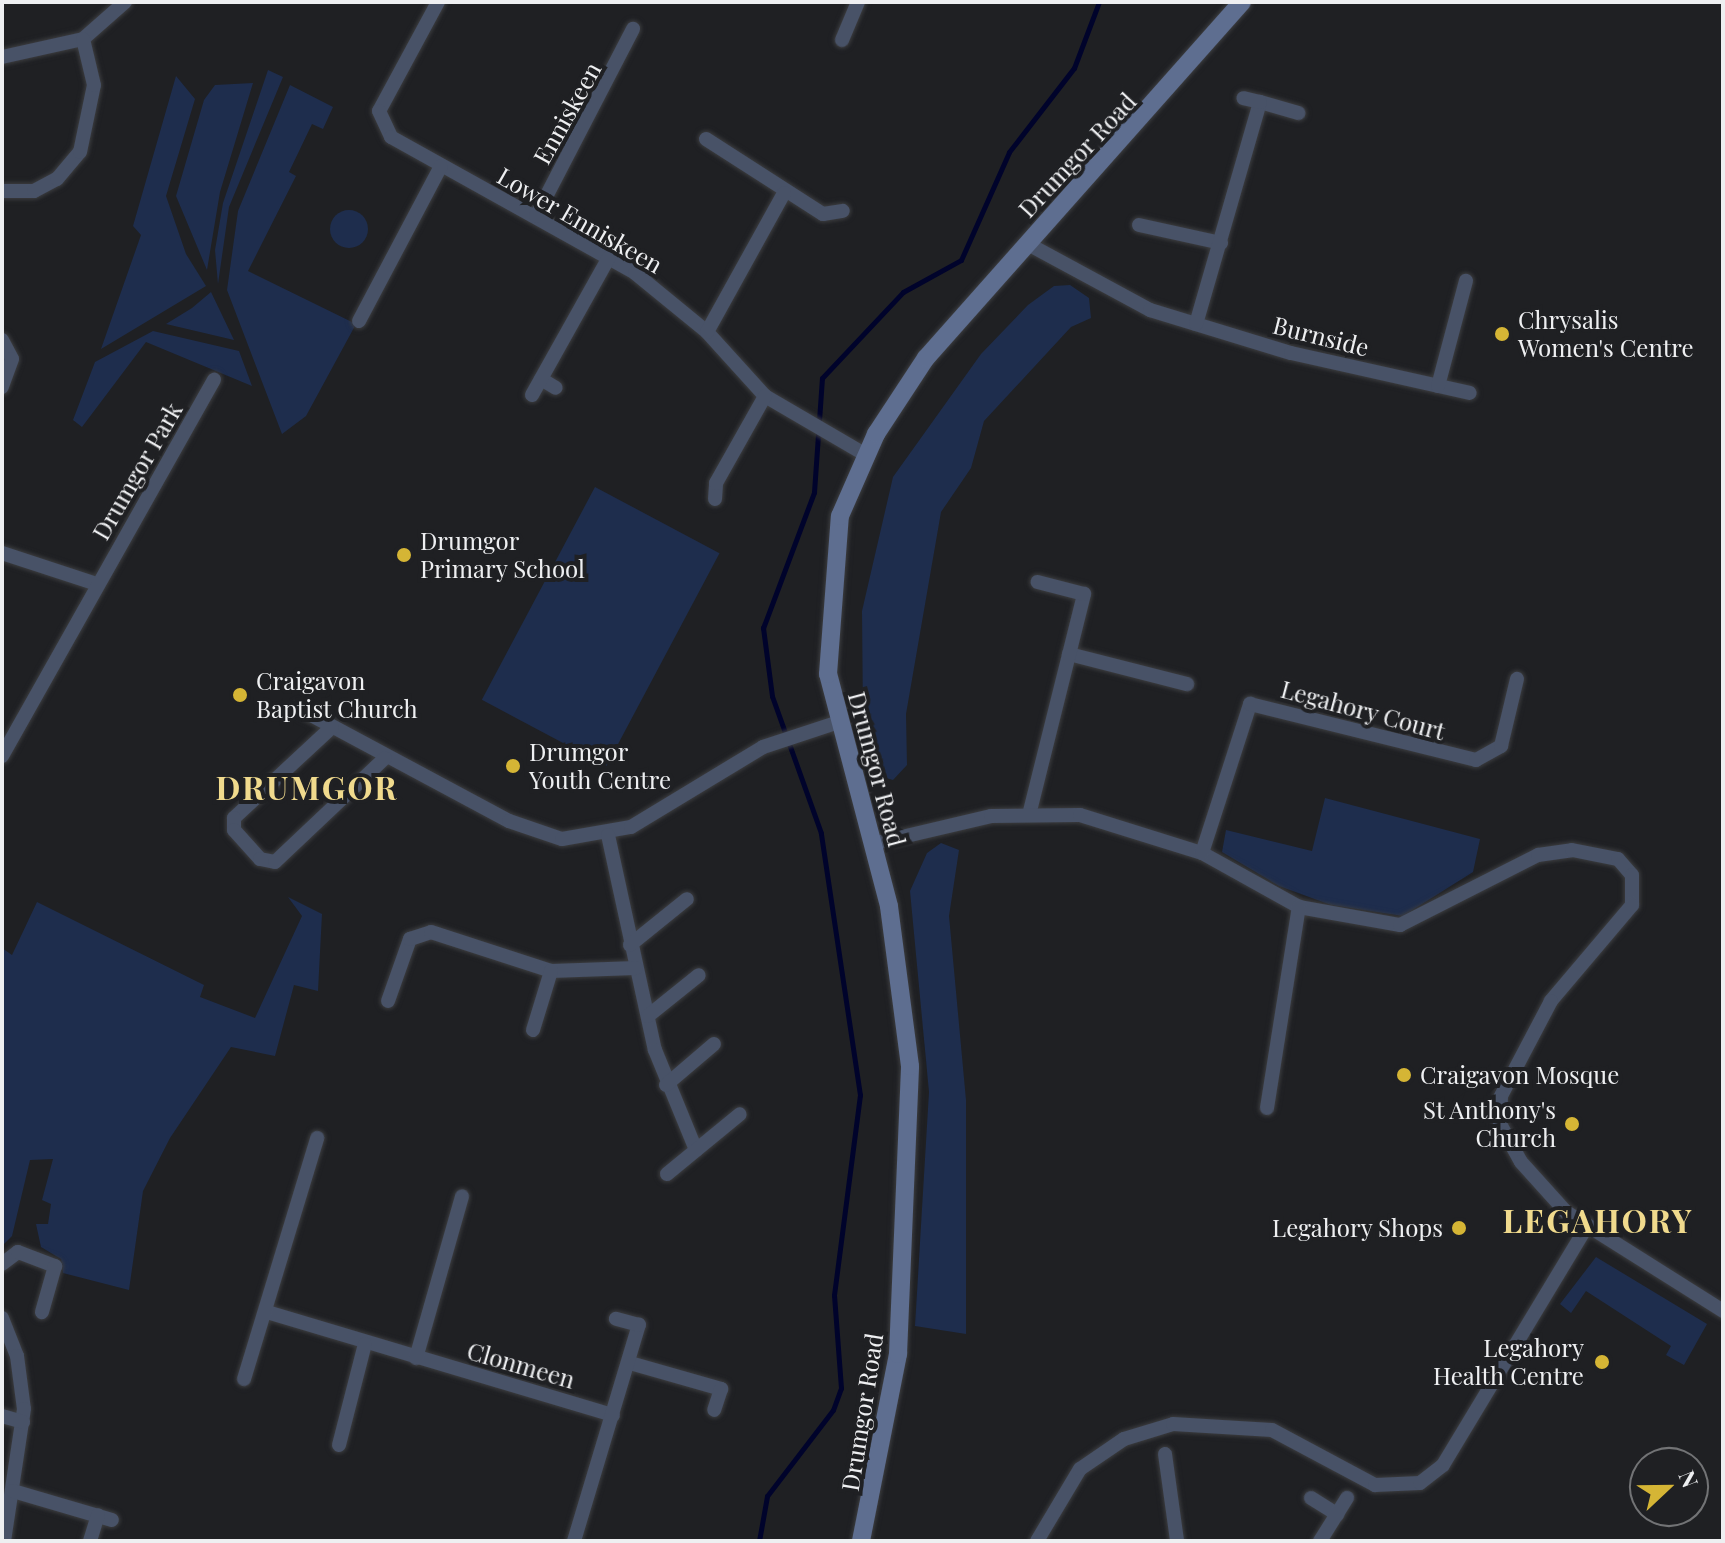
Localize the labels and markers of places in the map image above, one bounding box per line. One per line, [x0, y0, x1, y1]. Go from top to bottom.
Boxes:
place label: Chrysalis Women's Centre [1518, 306, 1694, 362]
marker: Chrysalis Women's Centre [1493, 325, 1511, 343]
place label: Drumgor Primary School [420, 527, 585, 583]
marker: Drumgor Primary School [395, 546, 413, 564]
place label: Craigavon Baptist Church [256, 667, 418, 723]
marker: Craigavon Baptist Church [231, 686, 249, 704]
place label: Drumgor Youth Centre [529, 738, 671, 794]
marker: Drumgor Youth Centre [504, 757, 522, 775]
place label: Craigavon Mosque [1420, 1061, 1619, 1089]
marker: Craigavon Mosque [1395, 1066, 1413, 1084]
place label: St Anthony's Church [1422, 1096, 1556, 1152]
marker: St Anthony's Church [1563, 1115, 1581, 1133]
place label: Legahory Shops [1271, 1214, 1443, 1242]
marker: Legahory Shops [1450, 1219, 1468, 1237]
place label: Legahory Health Centre [1433, 1334, 1584, 1390]
marker: Legahory Health Centre [1591, 1351, 1613, 1373]

